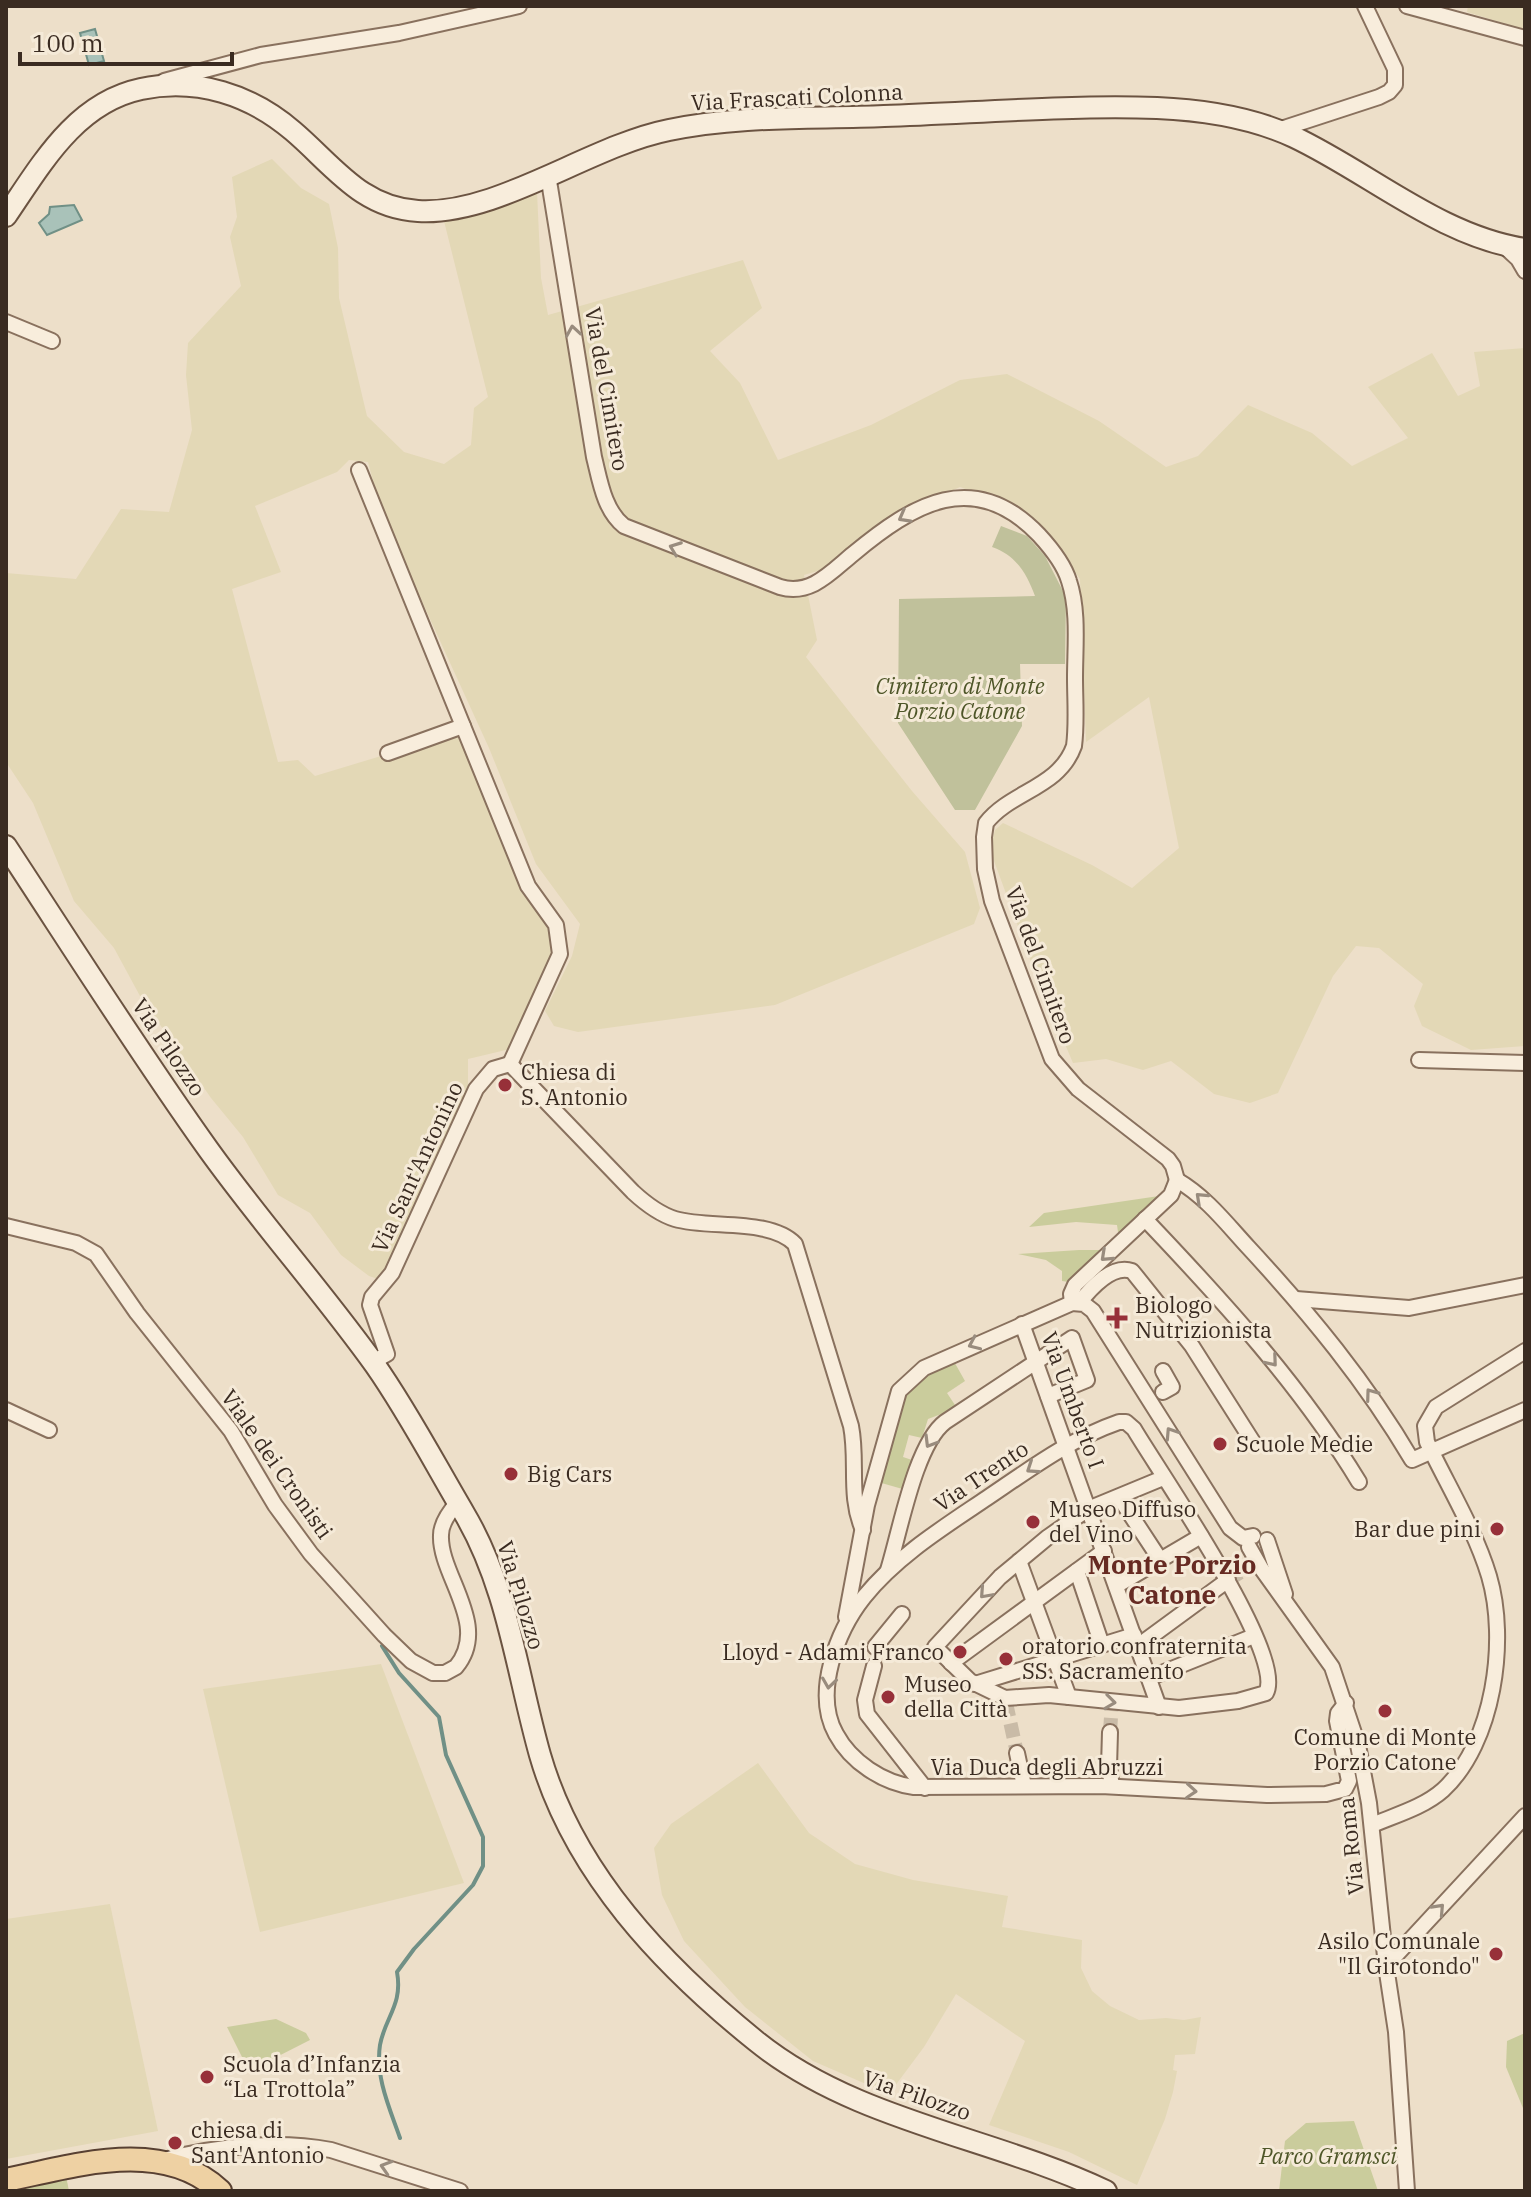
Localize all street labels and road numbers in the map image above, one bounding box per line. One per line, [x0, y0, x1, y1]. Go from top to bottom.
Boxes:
street label: Via Frascati Colonna [690, 76, 904, 117]
street label: Via del Cimitero [579, 305, 636, 473]
street label: Via del Cimitero [999, 882, 1083, 1048]
street label: Via Pilozzo [126, 992, 213, 1101]
street label: Via Sant'Antonino [364, 1077, 469, 1257]
street label: Via Umberto I [1035, 1328, 1112, 1472]
street label: Viale dei Cronisti [215, 1383, 340, 1544]
street label: Via Trento [928, 1433, 1034, 1518]
street label: Via Pilozzo [491, 1537, 552, 1653]
street label: Via Duca degli Abruzzi [931, 1752, 1164, 1781]
street label: Via Roma [1331, 1796, 1370, 1896]
street label: Via Pilozzo [859, 2063, 975, 2127]

